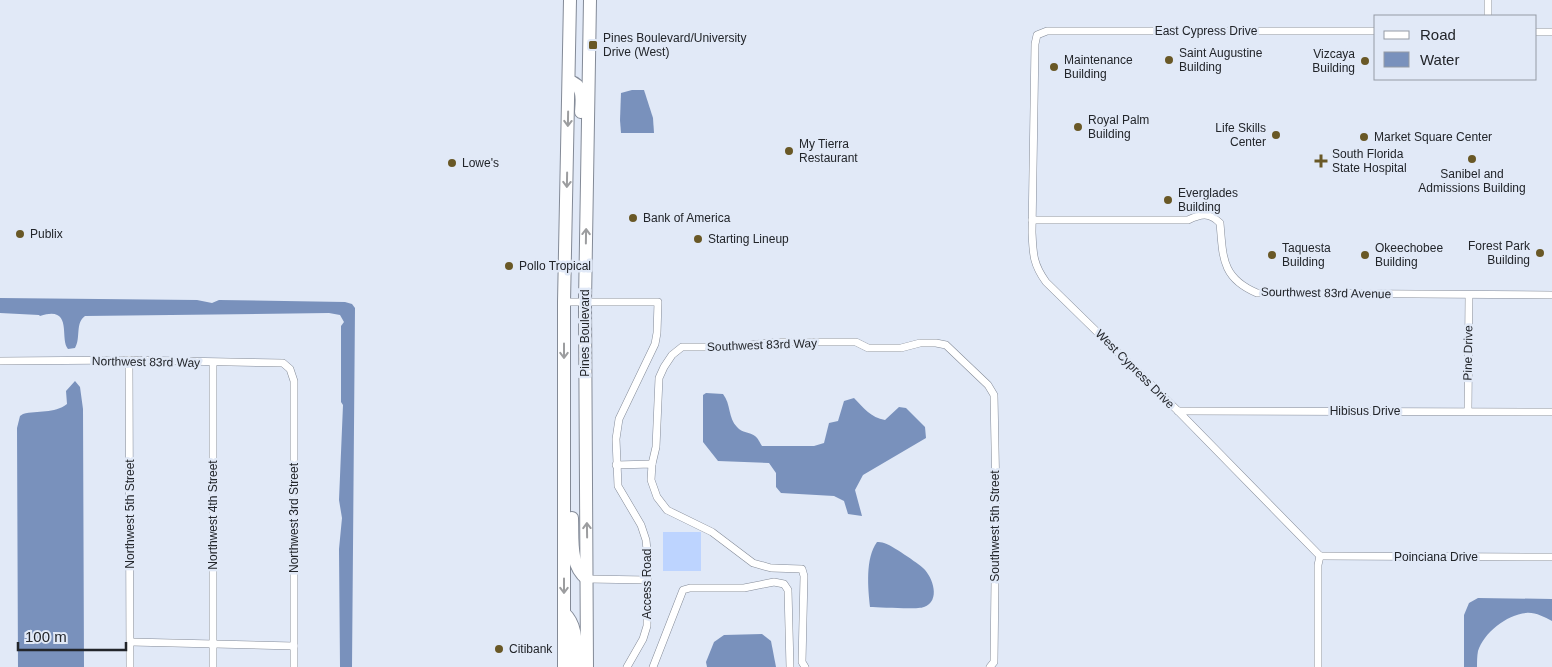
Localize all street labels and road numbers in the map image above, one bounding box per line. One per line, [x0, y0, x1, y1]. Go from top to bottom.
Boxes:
street label: East Cypress Drive [1155, 24, 1258, 38]
street label: Sourthwest 83rd Avenue [1261, 285, 1392, 301]
street label: Pines Boulevard [578, 289, 592, 377]
street label: Pine Drive [1461, 325, 1475, 381]
street label: West Cypress Drive [1093, 327, 1178, 412]
street label: Southwest 83rd Way [707, 336, 817, 354]
street label: Northwest 83rd Way [92, 354, 200, 370]
street label: Hibisus Drive [1330, 404, 1401, 418]
street label: Northwest 5th Street [123, 459, 137, 569]
street label: Northwest 4th Street [206, 460, 220, 570]
street label: Northwest 3rd Street [287, 462, 301, 573]
street label: Southwest 5th Street [988, 470, 1002, 582]
street label: Access Road [640, 549, 654, 619]
street label: Poinciana Drive [1394, 550, 1478, 564]

